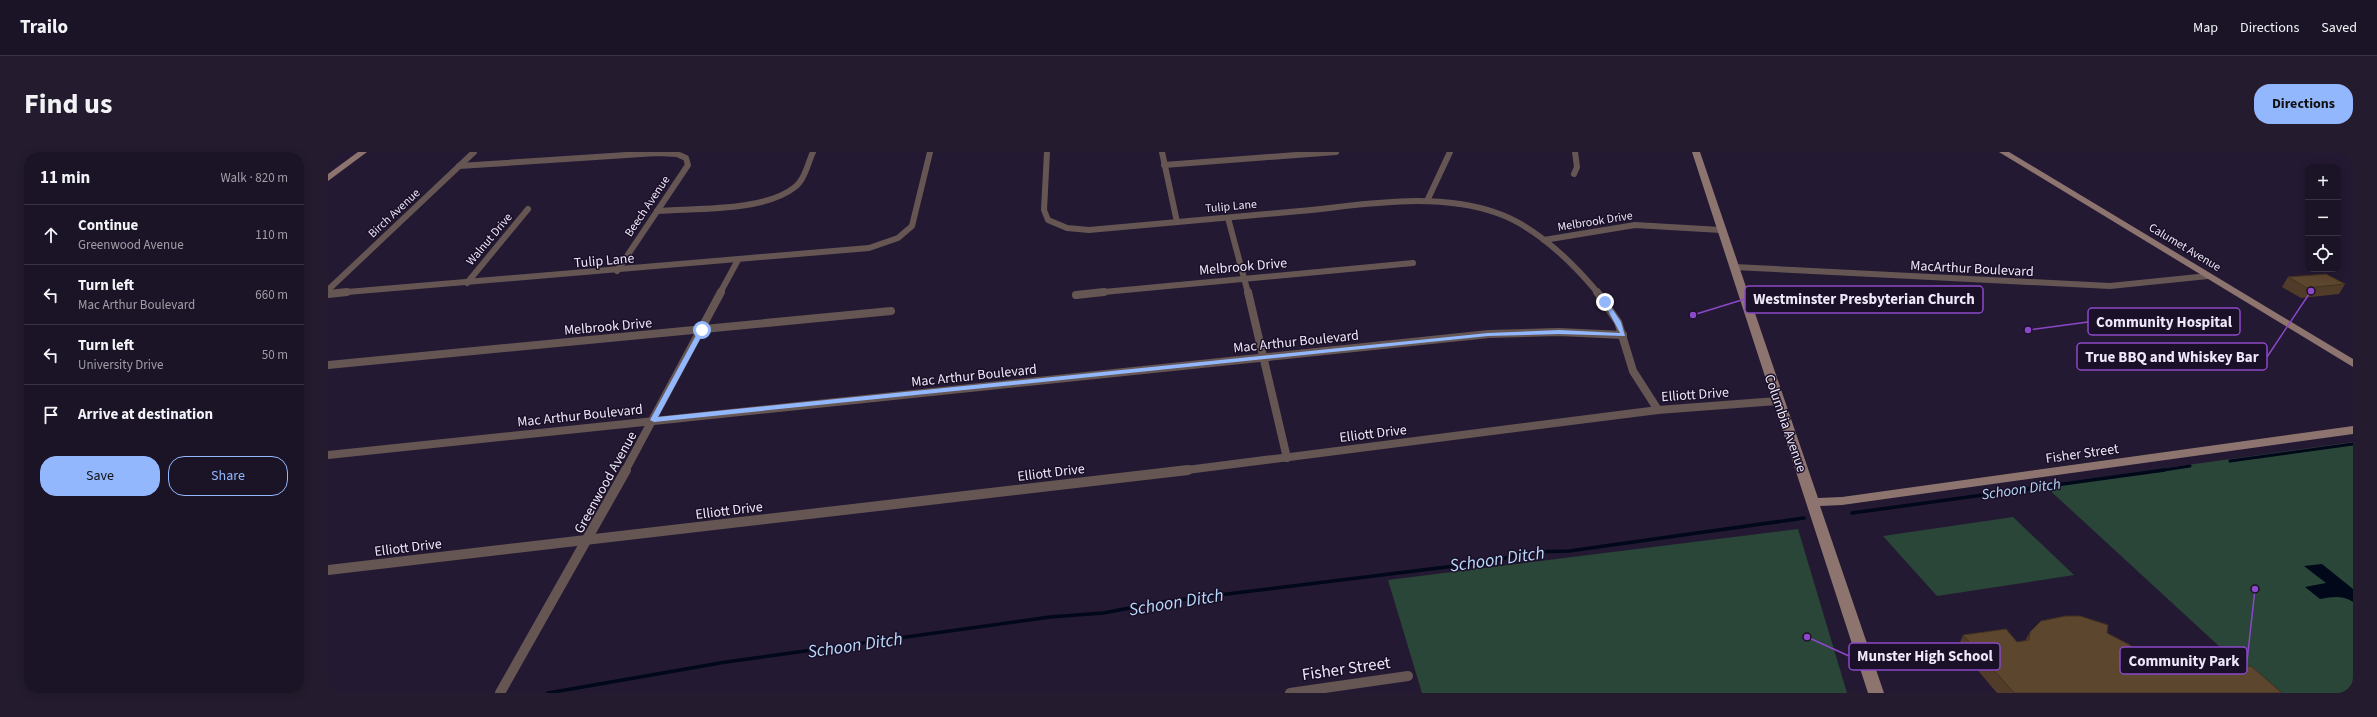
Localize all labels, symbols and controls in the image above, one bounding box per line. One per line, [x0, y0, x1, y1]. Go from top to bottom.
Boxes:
text: Trailo [20, 14, 68, 41]
text: Map [2193, 18, 2218, 38]
text: Directions [2240, 18, 2299, 38]
text: Saved [2321, 18, 2357, 38]
text: Find us [24, 84, 112, 124]
button: Directions [2254, 84, 2353, 124]
map controls [2305, 164, 2341, 272]
button: + [2305, 164, 2341, 200]
text: 11 min [40, 166, 90, 190]
text: Walk · 820 m [220, 169, 288, 187]
street label: Beech Avenue [621, 172, 674, 240]
street label: Birch Avenue [365, 185, 424, 242]
street label: Tulip Lane [1204, 196, 1258, 217]
button: − [2305, 200, 2341, 236]
street label: Melbrook Drive [1556, 207, 1634, 236]
street label: Walnut Drive [462, 209, 516, 269]
text: Continue [78, 215, 138, 236]
street label: Calumet Avenue [2145, 219, 2224, 276]
icon: ahead [40, 224, 62, 246]
text: 110 m [255, 226, 288, 244]
text: Greenwood Avenue [78, 236, 184, 254]
button: locate [2305, 236, 2341, 272]
street label: Tulip Lane [573, 248, 635, 274]
street label: Melbrook Drive [1198, 253, 1288, 281]
street label: MacArthur Boulevard [1910, 256, 2034, 282]
text: Turn left [78, 275, 134, 296]
icon: left [40, 284, 62, 306]
text: 660 m [255, 286, 288, 304]
callout: Westminster Presbyterian Church [1745, 286, 1983, 313]
text: Westminster Presbyterian Church [1753, 289, 1975, 310]
route end [1596, 293, 1614, 311]
text: Mac Arthur Boulevard [78, 296, 195, 314]
callout: Community Hospital [2088, 308, 2240, 335]
text: Community Hospital [2096, 312, 2233, 333]
street label: Melbrook Drive [563, 313, 653, 341]
route start [693, 321, 711, 339]
street label: Mac Arthur Boulevard [1232, 325, 1360, 359]
text: Turn left [78, 335, 134, 356]
callout: True BBQ and Whiskey Bar [2077, 343, 2267, 370]
icon: left [40, 344, 62, 366]
text: 50 m [262, 346, 288, 364]
text: True BBQ and Whiskey Bar [2085, 347, 2259, 368]
text: University Drive [78, 356, 164, 374]
street label: Mac Arthur Boulevard [910, 359, 1038, 393]
street label: Columbia Avenue [1759, 372, 1811, 475]
street label: Elliott Drive [1661, 383, 1730, 407]
street label: Mac Arthur Boulevard [516, 399, 644, 433]
icon: arrive [40, 404, 62, 426]
text: Arrive at destination [78, 404, 213, 425]
street label: Elliott Drive [1338, 420, 1408, 448]
street label: Greenwood Avenue [570, 428, 642, 537]
street label: Fisher Street [2044, 439, 2120, 469]
button: Save [40, 456, 160, 496]
button: Share [168, 456, 288, 496]
street label: Elliott Drive [1016, 459, 1086, 487]
water label: Schoon Ditch [1980, 474, 2062, 505]
street label: Elliott Drive [694, 497, 764, 525]
street label: Elliott Drive [373, 534, 443, 562]
water label: Schoon Ditch [1448, 540, 1546, 579]
water label: Schoon Ditch [1127, 583, 1225, 622]
water label: Schoon Ditch [806, 626, 904, 665]
callout: Munster High School [1849, 643, 2000, 670]
text: Munster High School [1857, 646, 1994, 667]
callout: Community Park [2120, 647, 2247, 674]
street label: Fisher Street [1300, 651, 1392, 687]
text: Community Park [2128, 651, 2240, 672]

